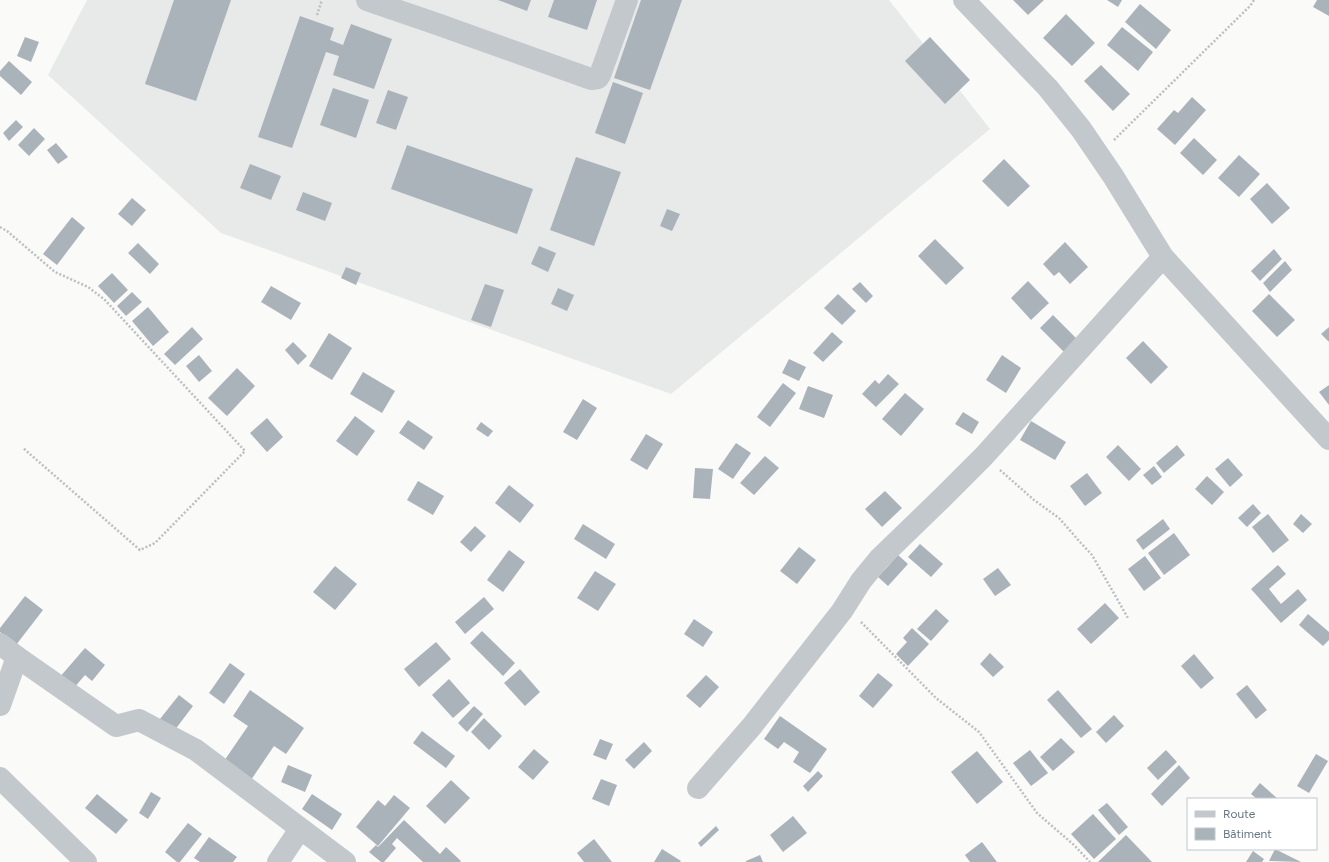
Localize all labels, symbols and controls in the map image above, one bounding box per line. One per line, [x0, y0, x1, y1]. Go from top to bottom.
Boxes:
legend [1187, 798, 1317, 850]
text: Route [1223, 807, 1256, 821]
text: Bâtiment [1223, 827, 1272, 841]

